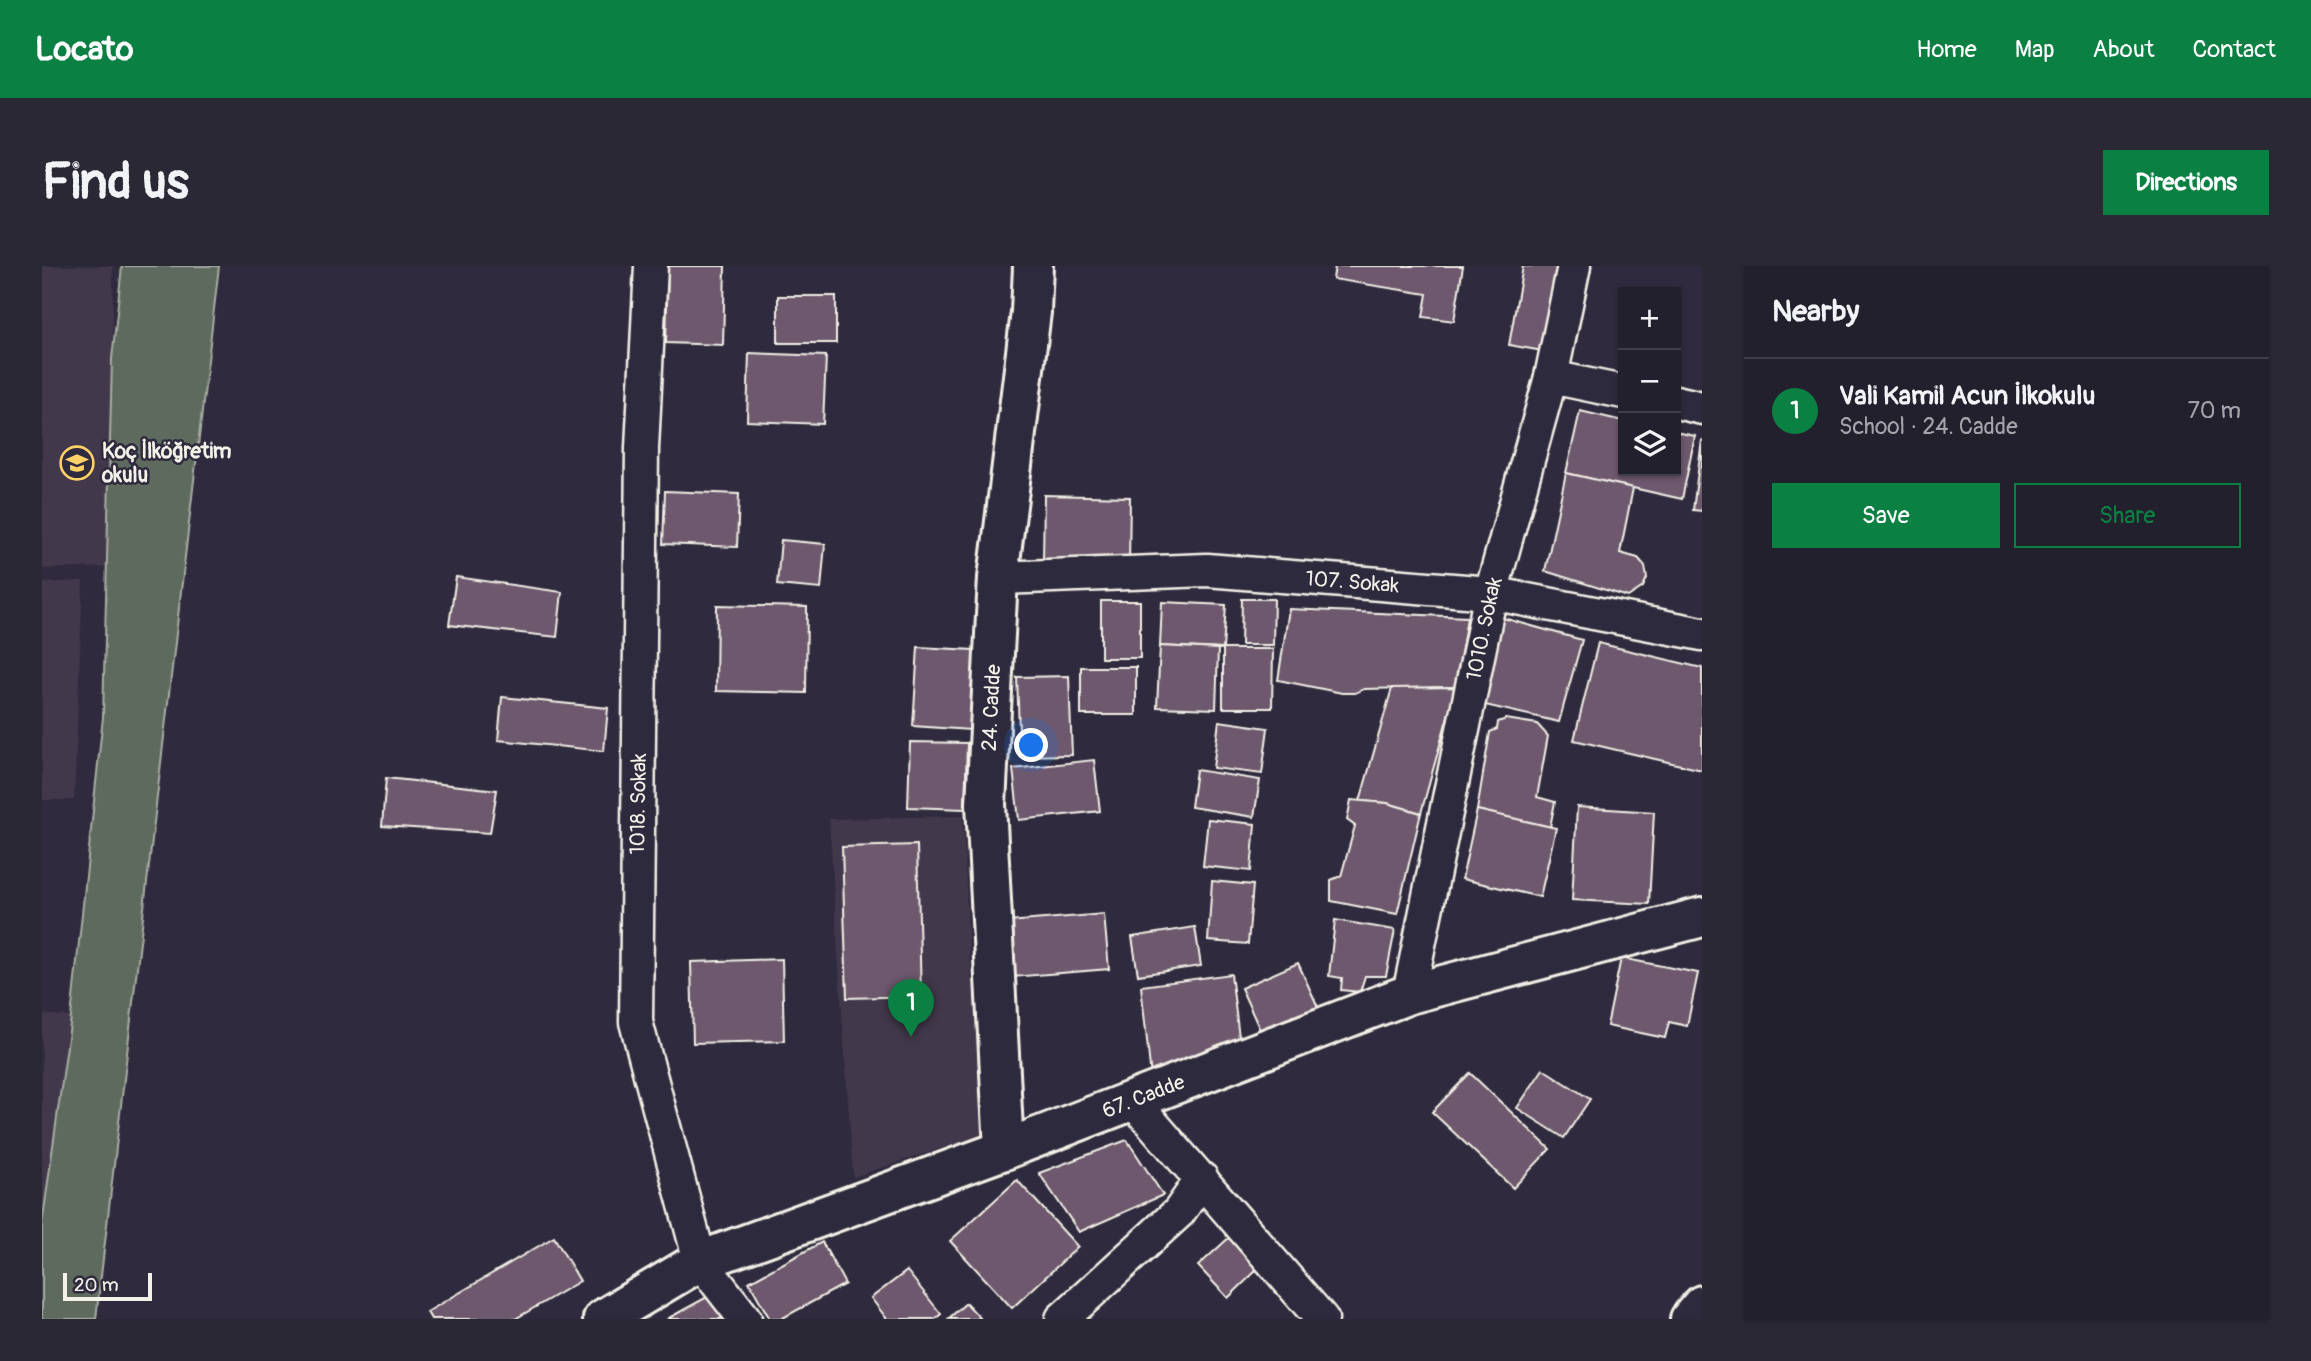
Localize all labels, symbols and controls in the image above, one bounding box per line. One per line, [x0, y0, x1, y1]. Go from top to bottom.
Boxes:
text: Locato [35, 29, 133, 70]
text: Home [1916, 35, 1977, 64]
text: Map [2015, 35, 2055, 64]
text: About [2093, 35, 2155, 64]
text: Contact [2193, 35, 2276, 64]
button: Directions [2103, 150, 2269, 215]
text: Find us [42, 152, 189, 213]
map controls [1618, 287, 1681, 476]
button: + [1618, 287, 1681, 350]
text: Nearby [1772, 293, 1859, 330]
button: − [1618, 350, 1681, 413]
text: Vali Kamil Acun İlkokulu [1839, 380, 2095, 412]
text: 1 [1791, 396, 1800, 425]
text: 70 m [2188, 396, 2241, 425]
text: School · 24. Cadde [1839, 412, 2018, 441]
button: layers [1618, 413, 1681, 476]
place label: Koç İlköğretim okulu [101, 438, 232, 489]
school or university icon: Koç İlköğretim okulu [58, 444, 96, 482]
button: Save [1772, 483, 2000, 548]
button: Share [2014, 483, 2241, 548]
street label: 107. Sokak [1305, 565, 1400, 600]
street label: 1010. Sokak [1460, 574, 1509, 683]
street label: 24. Cadde [976, 663, 1007, 752]
your location [1014, 728, 1048, 762]
street label: 1018. Sokak [624, 753, 653, 855]
pin: 1 [888, 979, 934, 1037]
street label: 67. Cadde [1098, 1068, 1189, 1125]
scale bar [63, 1270, 152, 1302]
text: 20 m [74, 1273, 119, 1297]

